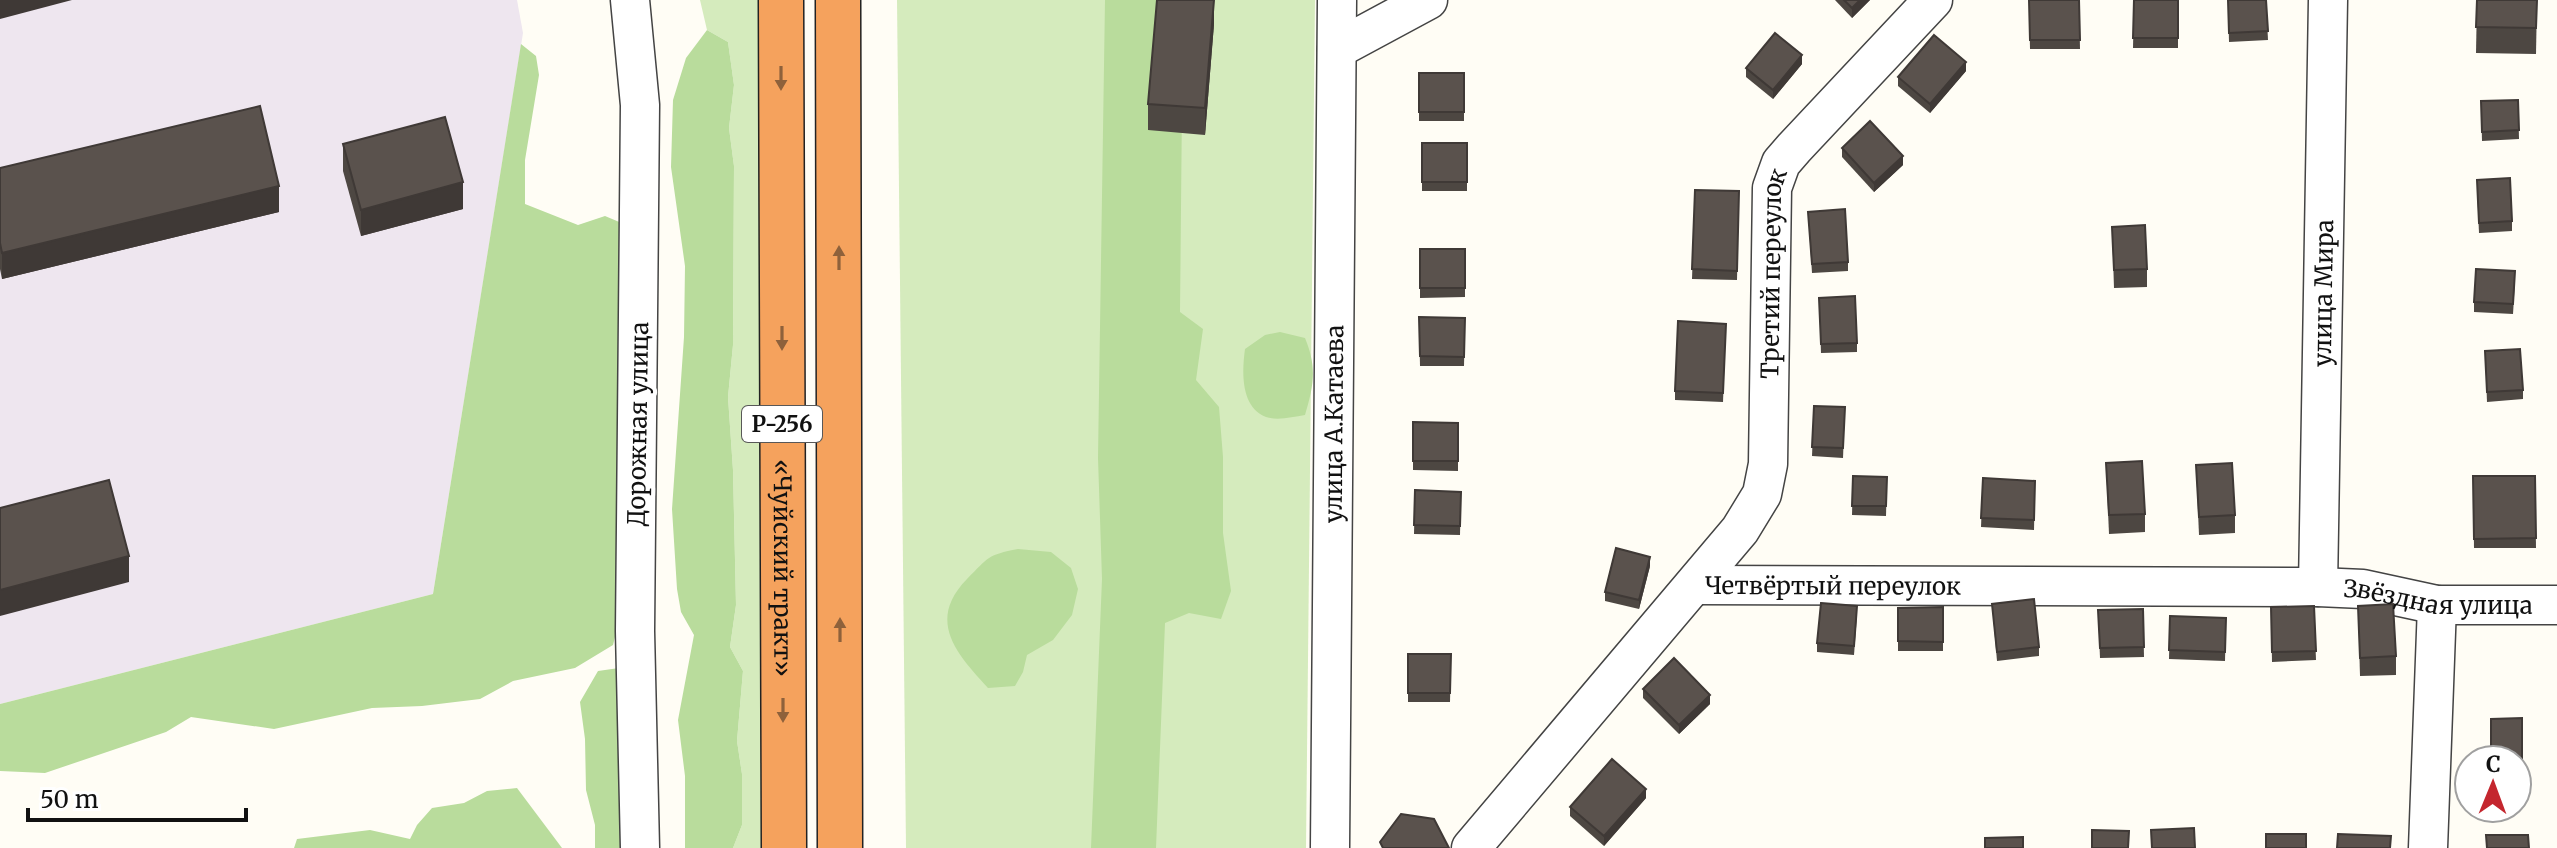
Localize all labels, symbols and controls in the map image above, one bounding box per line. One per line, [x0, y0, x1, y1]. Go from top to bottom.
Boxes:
one-way arrow [775, 66, 787, 91]
street label: Третий переулок [1754, 164, 1793, 379]
street label: улица Мира [2306, 219, 2340, 367]
one-way arrow [833, 245, 845, 270]
street label: Дорожная улица [621, 321, 655, 527]
street label: улица А.Катаева [1317, 325, 1350, 523]
one-way arrow [776, 326, 788, 351]
road number: Р-256 [742, 406, 822, 442]
street label: «Чуйский тракт» [767, 459, 799, 677]
street label: Четвёртый переулок [1705, 570, 1961, 601]
street label: Звёздная улица [2343, 573, 2533, 621]
one-way arrow [834, 617, 846, 642]
one-way arrow [777, 698, 789, 723]
north arrow [2453, 744, 2533, 824]
text: С [2486, 750, 2501, 778]
scale bar [28, 772, 246, 822]
text: 50 m [40, 784, 99, 815]

